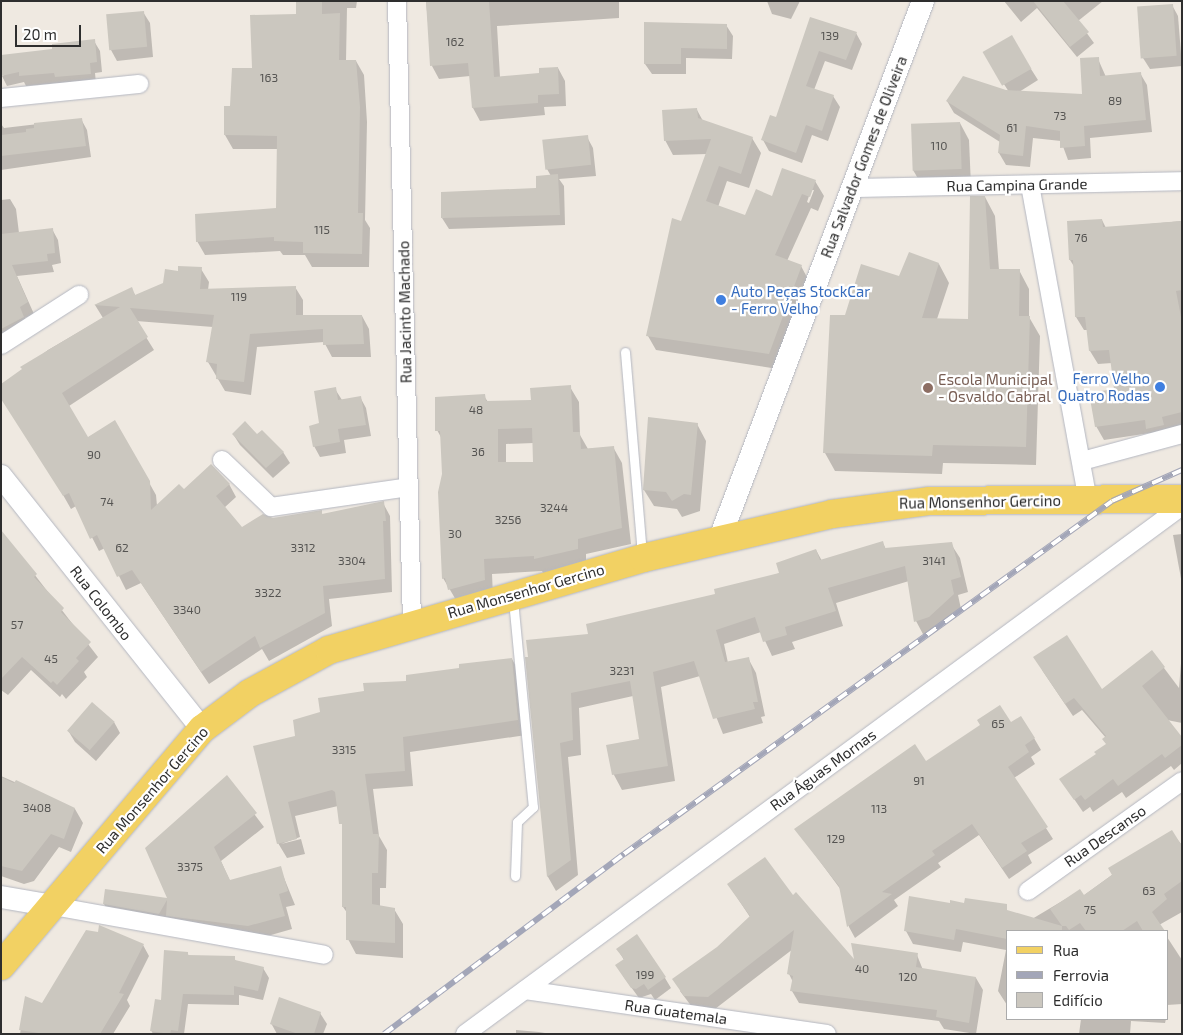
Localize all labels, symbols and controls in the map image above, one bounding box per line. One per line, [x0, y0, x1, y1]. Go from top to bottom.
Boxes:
scale bar [18, 15, 84, 47]
text: 20 m [23, 25, 57, 43]
house number: 139 [821, 29, 839, 43]
house number: 162 [446, 35, 464, 49]
street label: Rua Salvador Gomes de Oliveira [817, 53, 911, 261]
house number: 163 [260, 71, 278, 85]
house number: 89 [1108, 94, 1122, 108]
house number: 73 [1054, 109, 1066, 123]
house number: 61 [1006, 121, 1018, 135]
house number: 110 [931, 139, 947, 153]
street label: Rua Campina Grande [946, 175, 1088, 195]
house number: 115 [314, 223, 330, 237]
house number: 76 [1074, 231, 1088, 245]
street label: Rua Jacinto Machado [395, 240, 415, 384]
place label: Auto Peças StockCar - Ferro Velho [731, 282, 870, 317]
house number: 119 [231, 290, 247, 304]
marker: Auto Peças StockCar - Ferro Velho [715, 294, 727, 306]
place label: Ferro Velho Quatro Rodas [1058, 369, 1150, 404]
place label: Escola Municipal - Osvaldo Cabral [938, 370, 1052, 405]
marker: Ferro Velho Quatro Rodas [1154, 381, 1166, 393]
marker: Escola Municipal - Osvaldo Cabral [922, 382, 934, 394]
house number: 48 [469, 403, 483, 417]
house number: 36 [471, 445, 485, 459]
house number: 90 [87, 448, 101, 462]
street label: Rua Monsenhor Gercino [899, 492, 1061, 512]
house number: 74 [100, 495, 114, 509]
house number: 3244 [540, 501, 568, 515]
house number: 3256 [495, 513, 521, 527]
house number: 30 [448, 527, 462, 541]
house number: 62 [115, 541, 129, 555]
house number: 3312 [291, 541, 315, 555]
house number: 3304 [338, 554, 366, 568]
house number: 3141 [922, 554, 946, 568]
street label: Rua Monsenhor Gercino [445, 560, 607, 622]
street label: Rua Colombo [66, 562, 136, 644]
house number: 3322 [255, 586, 281, 600]
house number: 3340 [173, 603, 201, 617]
house number: 57 [11, 618, 23, 632]
house number: 45 [44, 652, 58, 666]
house number: 3231 [610, 664, 634, 678]
house number: 65 [991, 717, 1005, 731]
street label: Rua Monsenhor Gercino [92, 723, 212, 857]
street label: Rua Águas Mornas [766, 725, 880, 815]
house number: 3315 [332, 743, 356, 757]
house number: 91 [913, 774, 925, 788]
house number: 3408 [23, 801, 51, 815]
street label: Rua Descanso [1061, 801, 1149, 871]
house number: 113 [871, 802, 887, 816]
house number: 129 [827, 832, 845, 846]
house number: 3375 [177, 860, 203, 874]
house number: 63 [1142, 884, 1156, 898]
house number: 75 [1084, 903, 1096, 917]
legend [1006, 930, 1168, 1020]
text: Rua [1053, 941, 1079, 959]
house number: 40 [855, 962, 869, 976]
text: Ferrovia [1053, 966, 1109, 984]
house number: 199 [636, 968, 654, 982]
house number: 120 [899, 970, 917, 984]
text: Edifício [1053, 991, 1103, 1009]
street label: Rua Guatemala [624, 996, 728, 1028]

